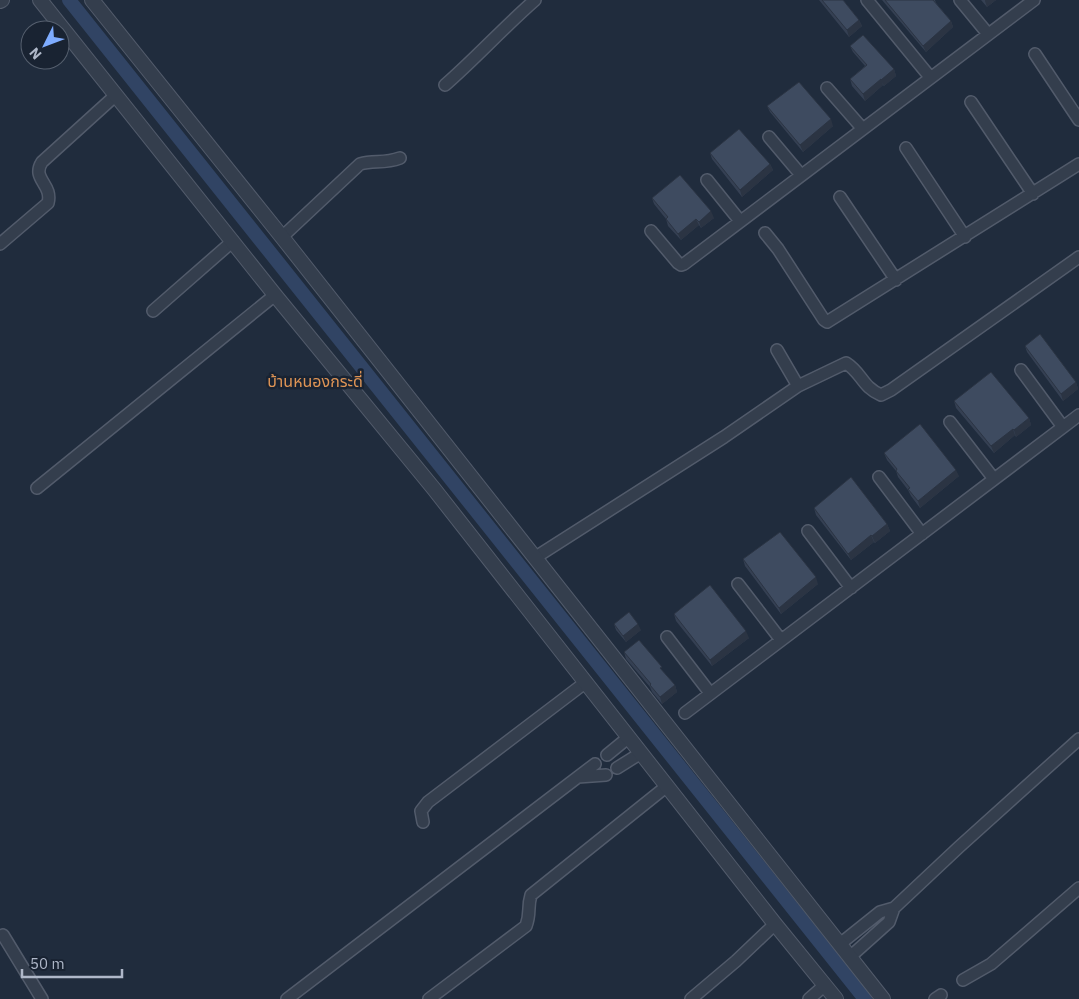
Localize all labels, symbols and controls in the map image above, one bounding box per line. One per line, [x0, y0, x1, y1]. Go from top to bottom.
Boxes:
north arrow [20, 20, 70, 70]
text: N [25, 44, 45, 63]
district label: บ้านหนองกระดี่ [267, 370, 363, 391]
scale bar [22, 946, 122, 978]
text: 50 m [30, 954, 65, 973]

